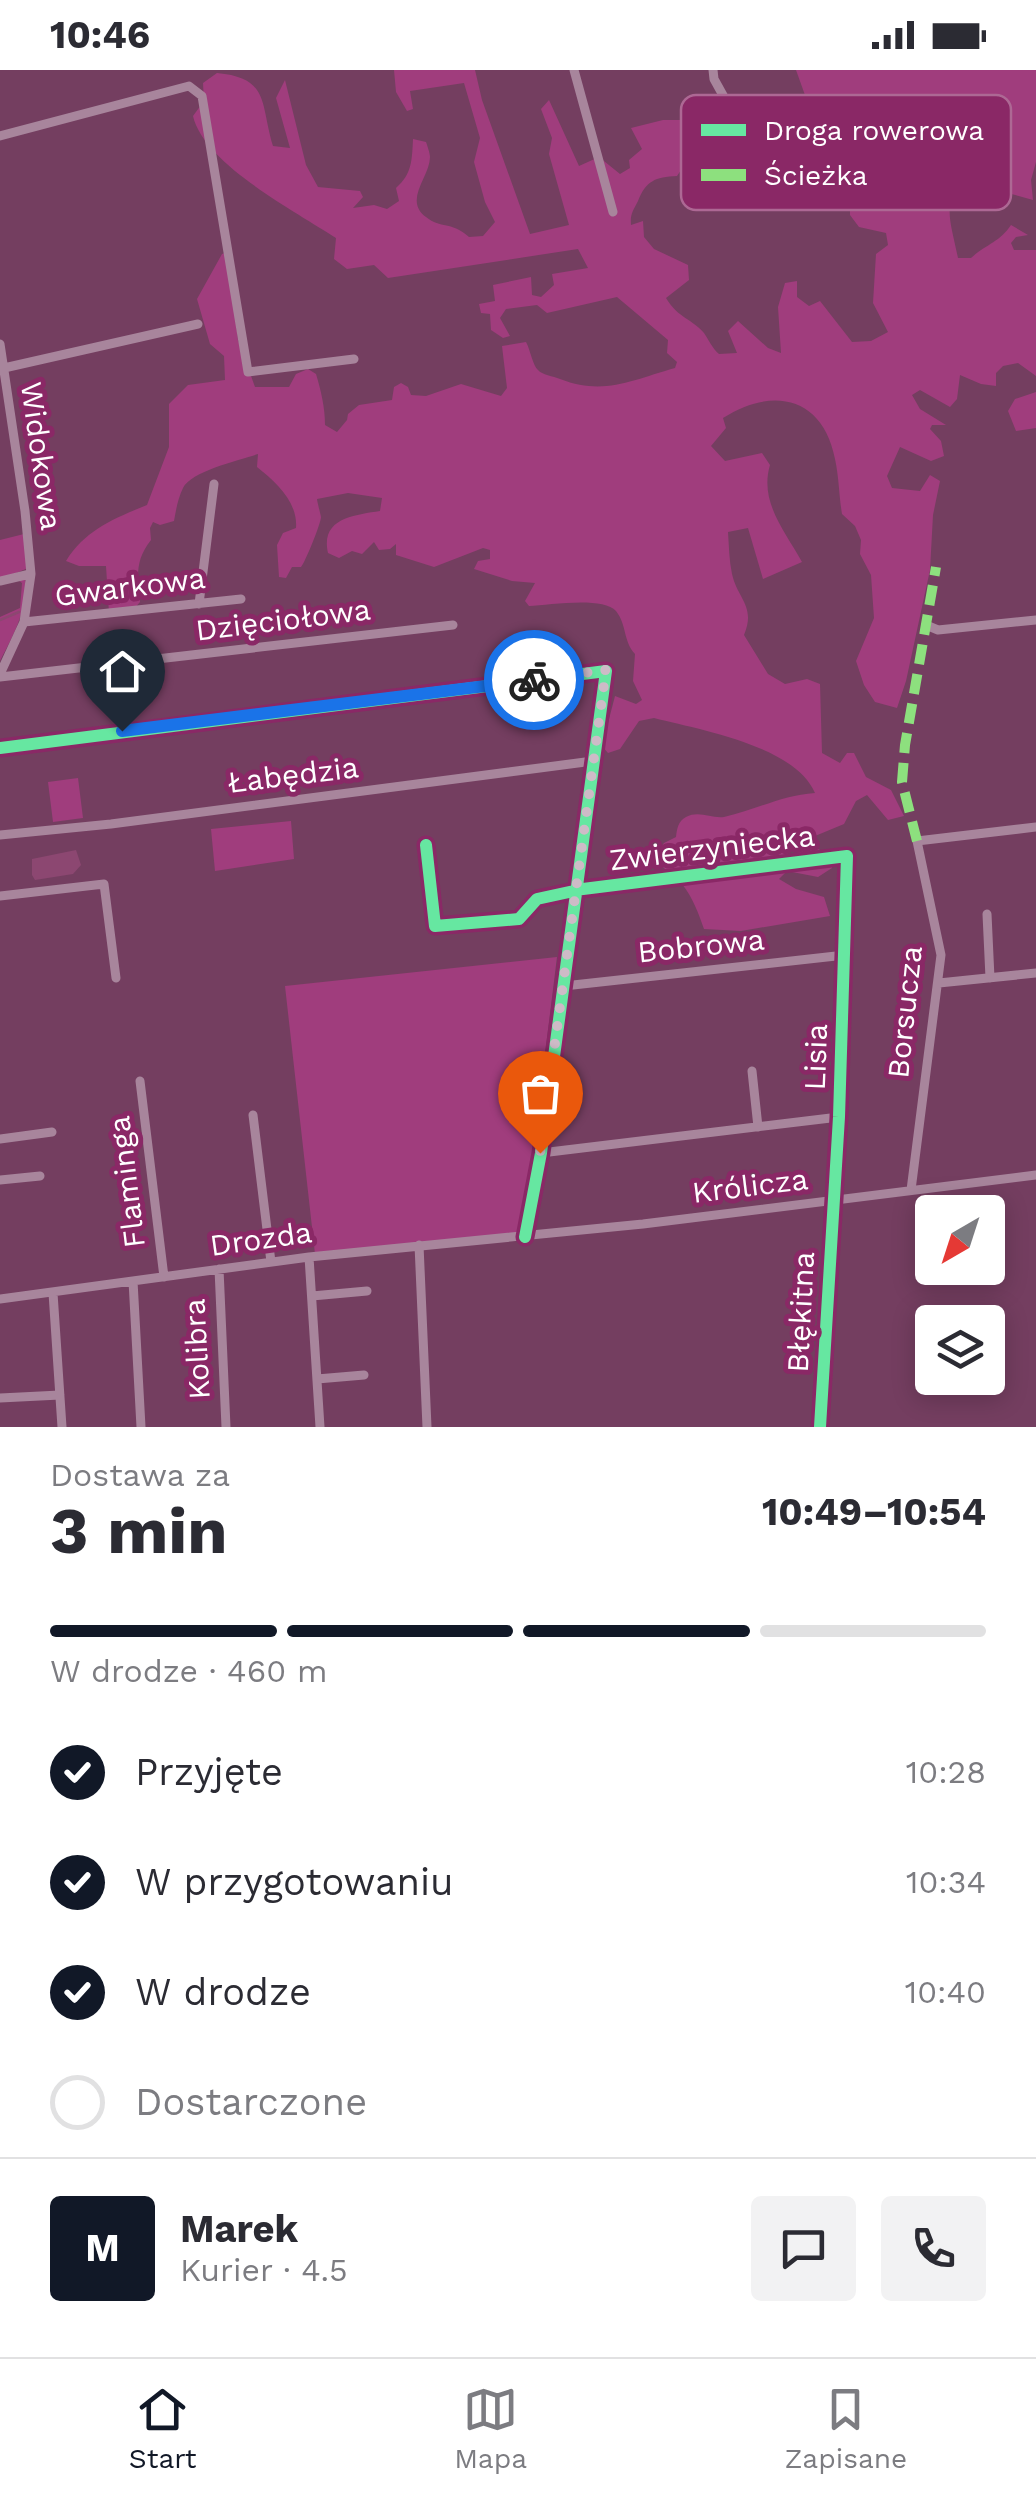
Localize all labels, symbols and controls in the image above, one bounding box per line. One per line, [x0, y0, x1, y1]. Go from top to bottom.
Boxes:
text: 10:46 [50, 13, 150, 57]
legend [681, 95, 1011, 210]
text: Droga rowerowa [764, 114, 984, 147]
text: Ścieżka [764, 159, 868, 192]
street label: Widokowa [14, 380, 69, 532]
street label: Gwarkowa [53, 560, 207, 613]
street label: Dzięciołowa [193, 591, 372, 648]
pin [80, 629, 165, 732]
courier [484, 630, 584, 730]
icon: home [95, 644, 150, 699]
icon: bike [507, 653, 562, 708]
street label: Łabędzia [225, 749, 360, 800]
street label: Zwierzyniecka [607, 818, 817, 877]
street label: Bobrowa [636, 921, 766, 970]
street label: Borsucza [880, 944, 929, 1080]
street label: Lisia [797, 1023, 834, 1091]
pin [498, 1051, 583, 1154]
icon: bag [513, 1066, 568, 1121]
street label: Flaminga [101, 1114, 152, 1250]
street label: Królicza [690, 1161, 810, 1210]
north arrow [915, 1195, 1005, 1285]
map controls [915, 1195, 1005, 1395]
street label: Drozda [208, 1214, 314, 1263]
street label: Błękitna [780, 1251, 821, 1373]
street label: Kolibra [176, 1298, 217, 1400]
button: layers [915, 1305, 1005, 1395]
text: Dostawa za [50, 1456, 230, 1494]
text: 10:49–10:54 [762, 1490, 986, 1534]
text: 3 min [50, 1493, 228, 1569]
text: W drodze · 460 m [50, 1652, 327, 1690]
icon: check [50, 1745, 105, 1800]
text: Przyjęte [135, 1750, 283, 1794]
text: 10:28 [906, 1753, 986, 1791]
icon: check [50, 1855, 105, 1910]
text: W przygotowaniu [135, 1860, 454, 1904]
text: 10:34 [906, 1863, 986, 1901]
icon: check [50, 1965, 105, 2020]
text: W drodze [135, 1970, 311, 2014]
text: 10:40 [905, 1973, 986, 2011]
text: Dostarczone [135, 2080, 367, 2124]
button: chat [751, 2196, 856, 2301]
button: phone [881, 2196, 986, 2301]
text: Marek [180, 2207, 298, 2251]
text: M [85, 2226, 120, 2270]
text: Kurier · 4.5 [180, 2251, 348, 2289]
tab: Start [129, 2382, 197, 2475]
tab: Mapa [454, 2382, 527, 2475]
tab: Zapisane [785, 2382, 907, 2475]

